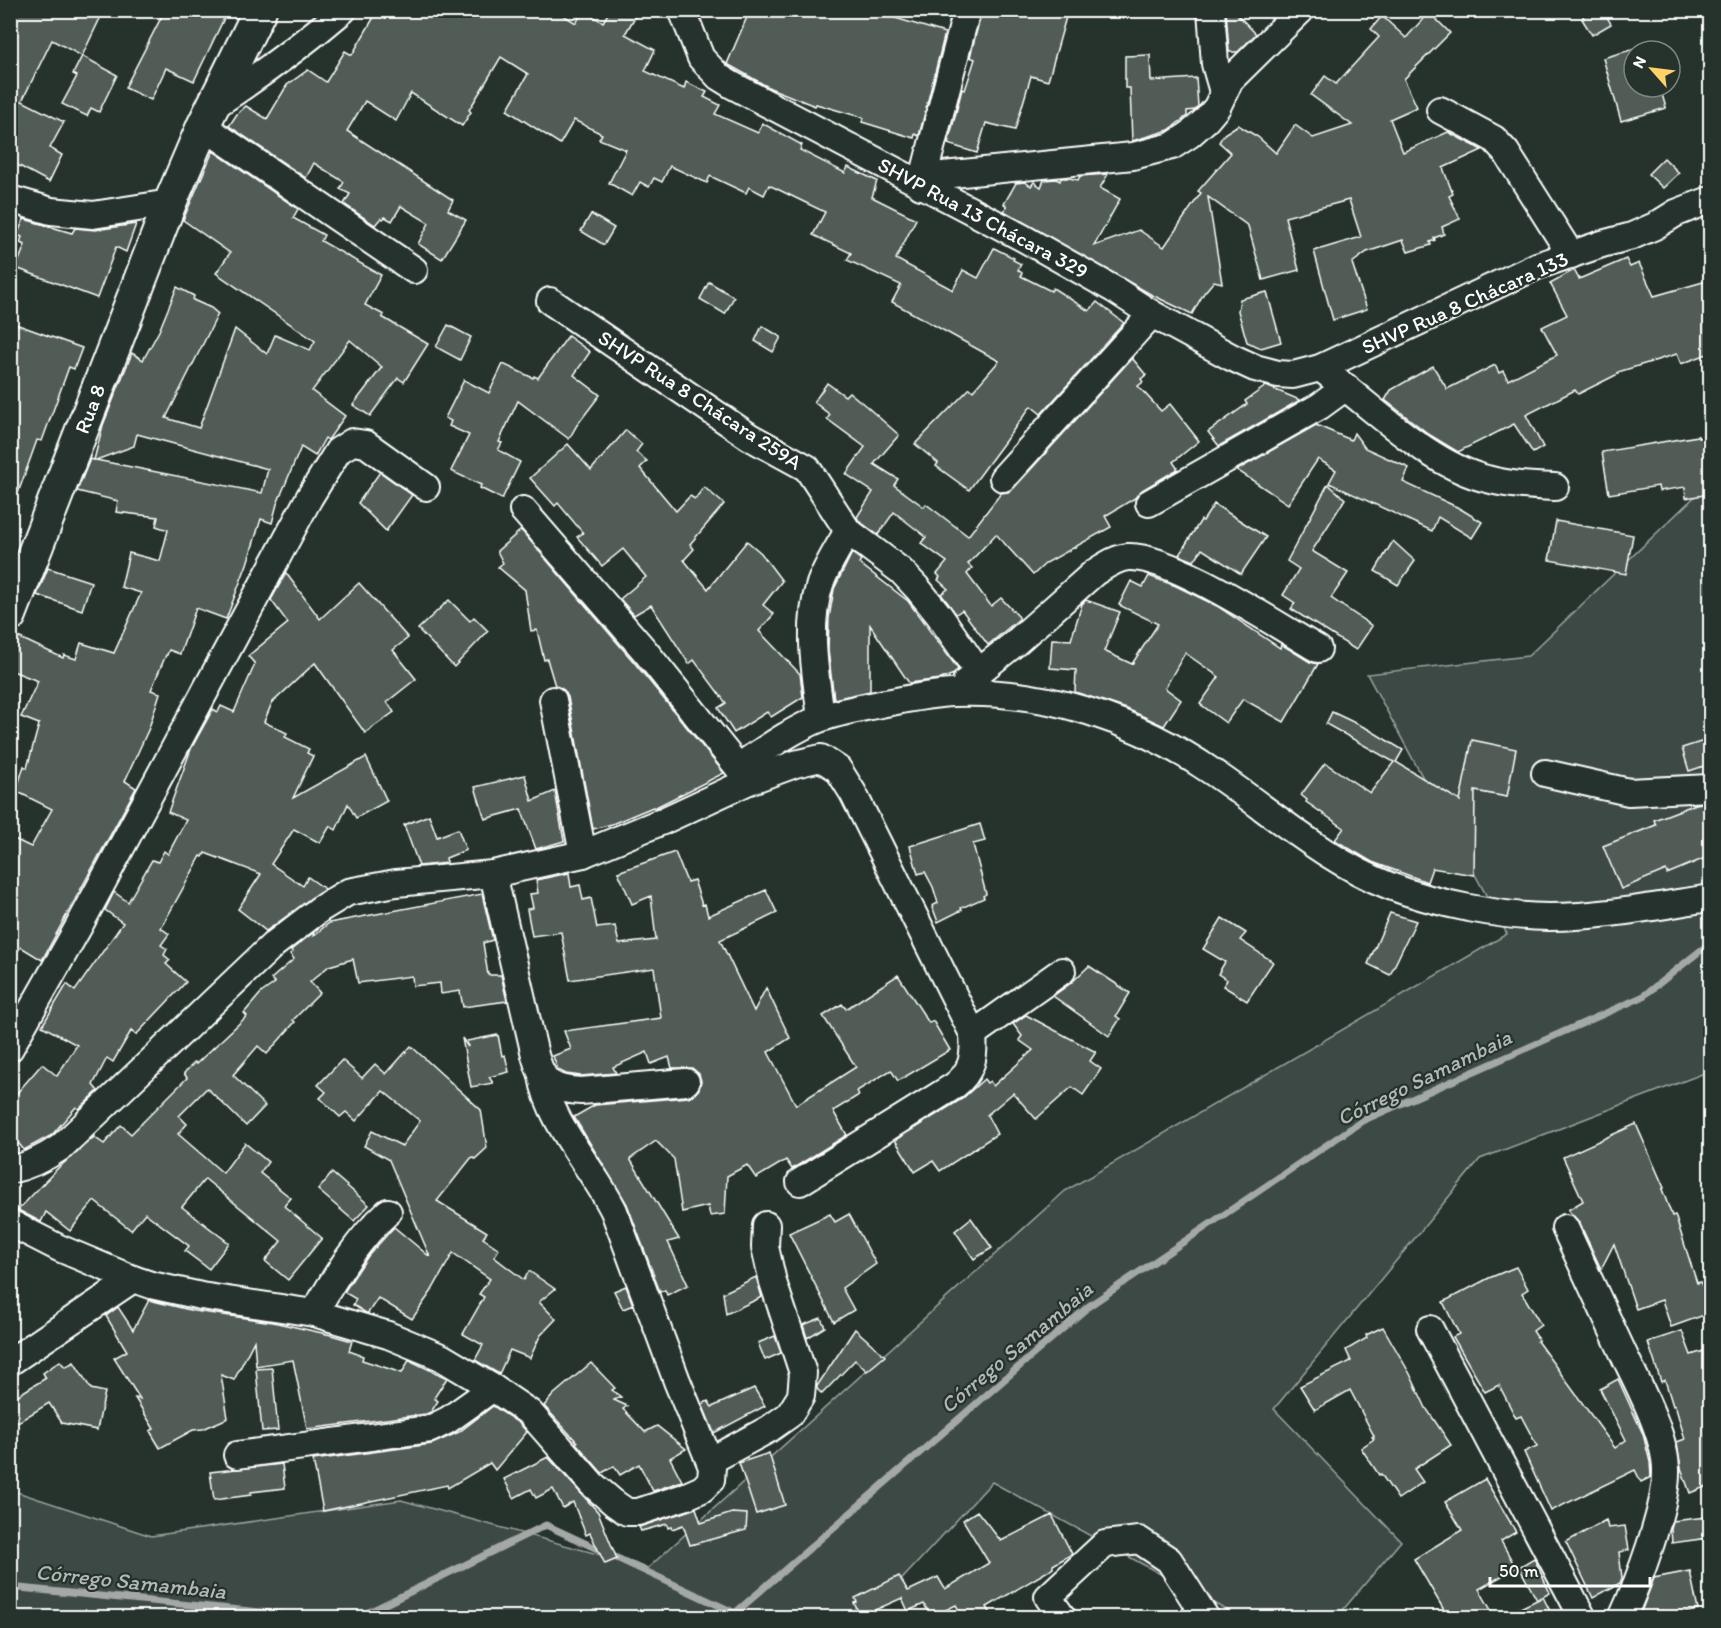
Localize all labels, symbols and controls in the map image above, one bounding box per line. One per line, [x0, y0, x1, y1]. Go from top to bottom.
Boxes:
north arrow [1622, 39, 1682, 99]
text: N [1628, 53, 1650, 71]
street label: SHVP Rua 13 Chácara 329 [874, 152, 1092, 284]
street label: SHVP Rua 8 Chácara 133 [1358, 246, 1572, 359]
street label: SHVP Rua 8 Chácara 259A [594, 324, 807, 475]
street label: Rua 8 [69, 381, 110, 437]
water label: Córrego Samambaia [1332, 1023, 1517, 1131]
water label: Córrego Samambaia [934, 1275, 1099, 1419]
scale bar [1490, 1550, 1650, 1588]
water label: Córrego Samambaia [34, 1558, 228, 1605]
text: 50 m [1499, 1560, 1539, 1582]

